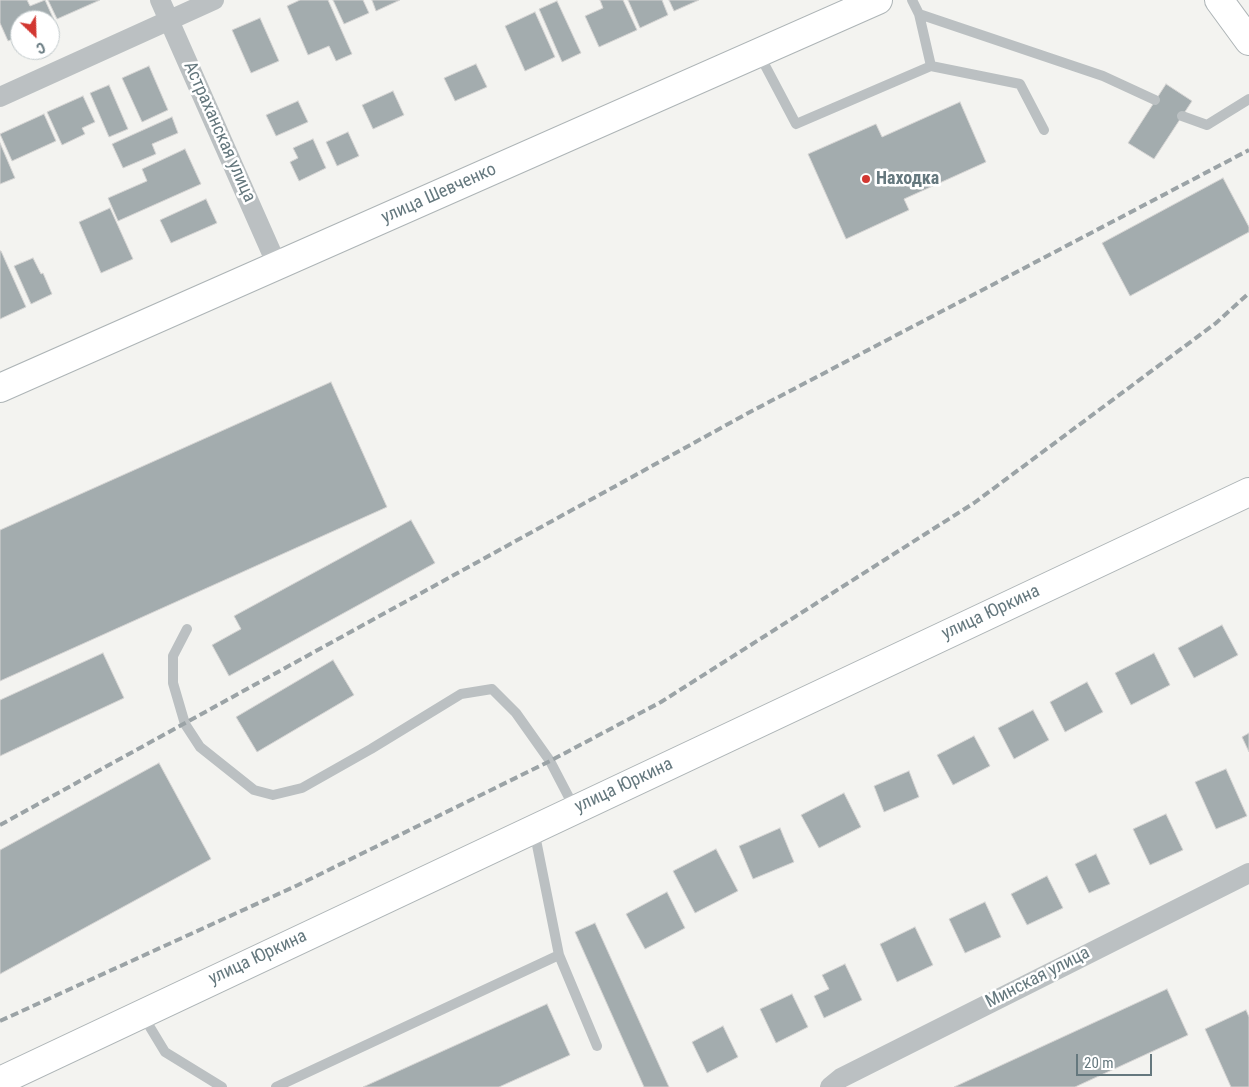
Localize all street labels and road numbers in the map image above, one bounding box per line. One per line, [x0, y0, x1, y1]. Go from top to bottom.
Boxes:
street label: Астраханская улица [178, 58, 260, 206]
street label: улица Шевченко [378, 159, 500, 229]
street label: улица Юркина [938, 581, 1044, 645]
street label: улица Юркина [571, 754, 677, 818]
street label: улица Юркина [205, 926, 311, 990]
street label: Минская улица [982, 943, 1094, 1013]

